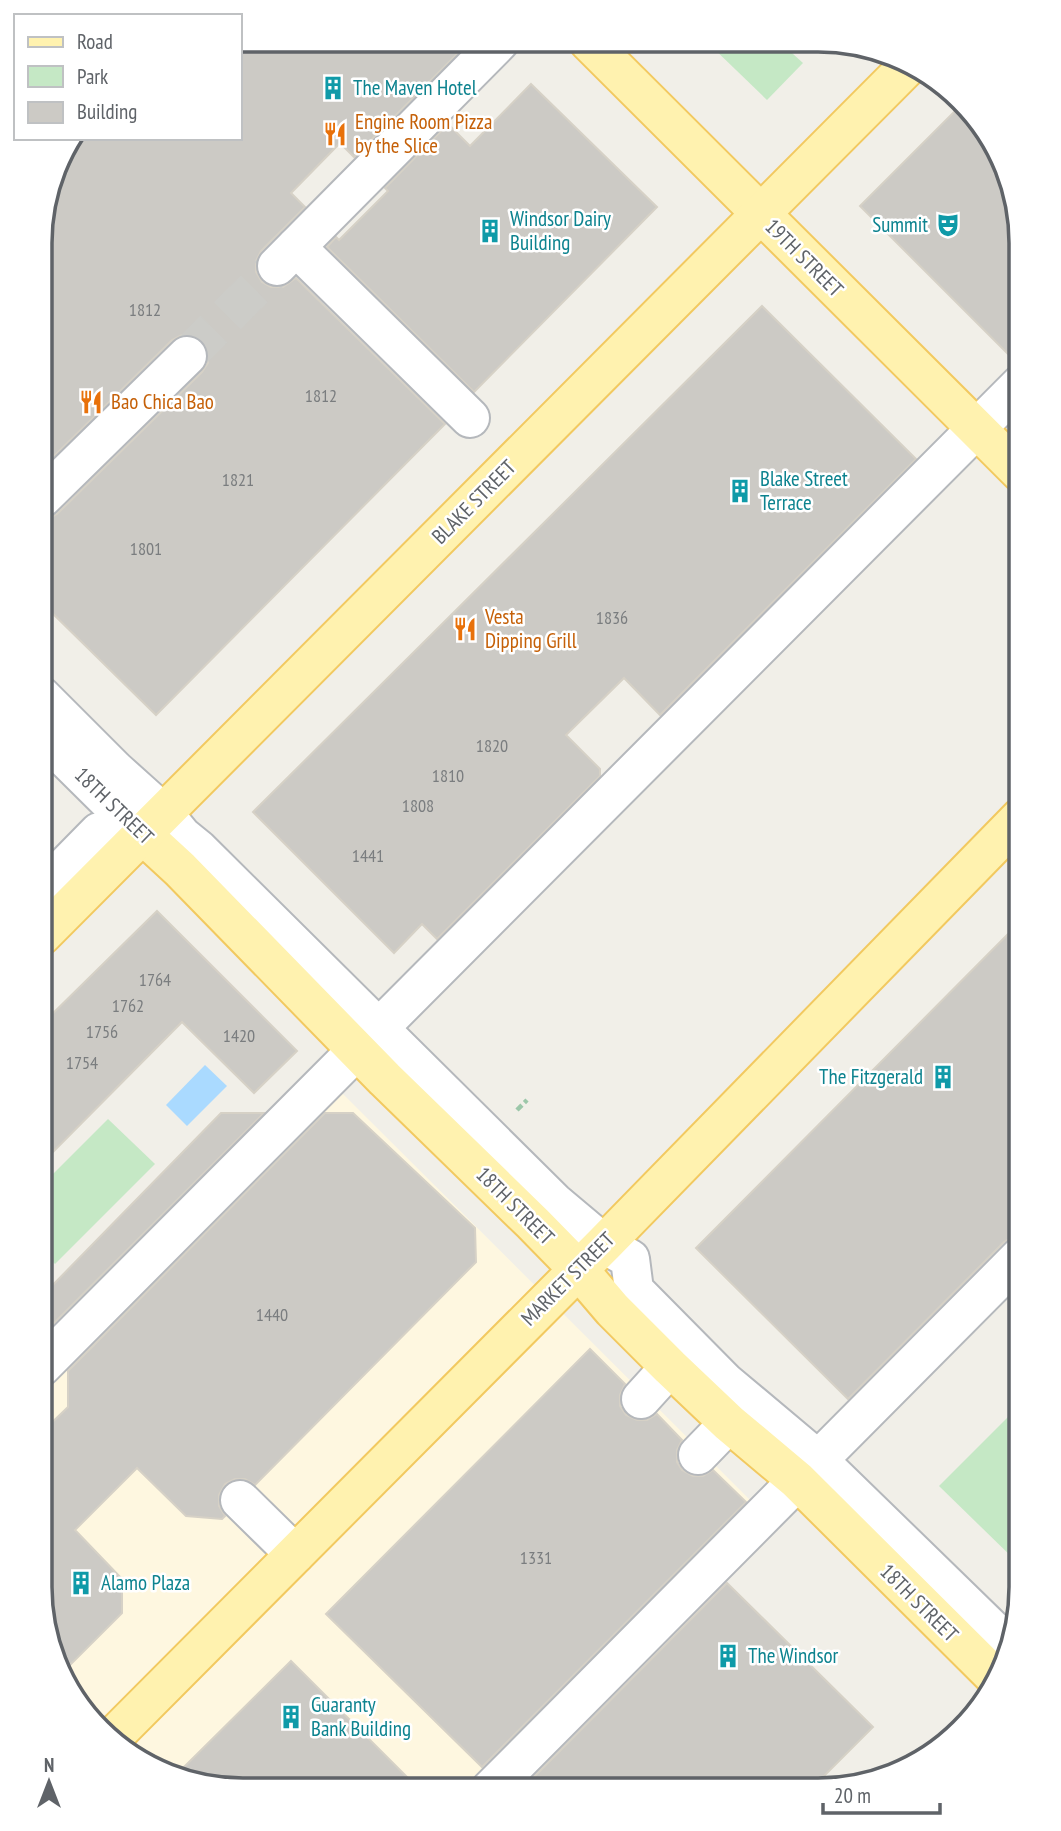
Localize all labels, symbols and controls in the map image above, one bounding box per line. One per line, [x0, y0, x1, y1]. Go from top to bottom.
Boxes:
legend [14, 14, 242, 140]
text: Road [77, 28, 113, 55]
text: Park [77, 63, 108, 90]
building icon: The Maven Hotel [319, 74, 347, 102]
place label: The Maven Hotel [353, 74, 477, 101]
text: Building [77, 98, 137, 125]
place label: Engine Room Pizza by the Slice [355, 108, 492, 159]
restaurant icon: Engine Room Pizza by the Slice [321, 120, 349, 148]
place label: Windsor Dairy Building [510, 205, 611, 256]
place label: Summit [872, 211, 928, 238]
theatre icon: Summit [934, 211, 962, 239]
street label: 19TH STREET [760, 213, 850, 303]
building icon: Windsor Dairy Building [476, 217, 504, 245]
house number: 1812 [129, 298, 161, 321]
house number: 1812 [305, 384, 337, 407]
restaurant icon: Bao Chica Bao [77, 388, 105, 416]
place label: Bao Chica Bao [111, 388, 214, 415]
street label: BLAKE STREET [426, 453, 522, 549]
place label: Blake Street Terrace [760, 465, 848, 516]
house number: 1821 [222, 468, 254, 491]
building icon: Blake Street Terrace [726, 477, 754, 505]
house number: 1801 [130, 537, 162, 560]
place label: Vesta Dipping Grill [484, 603, 577, 654]
house number: 1836 [596, 606, 628, 629]
restaurant icon: Vesta Dipping Grill [451, 615, 479, 643]
house number: 1820 [476, 734, 508, 757]
street label: 18TH STREET [69, 761, 160, 850]
house number: 1810 [432, 764, 464, 787]
house number: 1808 [402, 794, 434, 817]
house number: 1441 [352, 844, 384, 867]
house number: 1764 [139, 968, 171, 991]
house number: 1762 [112, 994, 144, 1017]
house number: 1756 [86, 1020, 118, 1043]
house number: 1420 [223, 1024, 255, 1047]
house number: 1754 [66, 1051, 98, 1074]
place label: The Fitzgerald [819, 1063, 923, 1090]
building icon: The Fitzgerald [929, 1063, 957, 1091]
street label: 18TH STREET [471, 1161, 561, 1251]
street label: MARKET STREET [515, 1226, 621, 1331]
house number: 1440 [256, 1303, 288, 1326]
house number: 1331 [520, 1546, 552, 1569]
street label: 18TH STREET [875, 1558, 965, 1648]
building icon: Alamo Plaza [67, 1569, 95, 1597]
place label: Alamo Plaza [101, 1569, 190, 1596]
building icon: The Windsor [714, 1642, 742, 1670]
place label: The Windsor [748, 1642, 839, 1669]
place label: Guaranty Bank Building [311, 1691, 411, 1742]
building icon: Guaranty Bank Building [277, 1703, 305, 1731]
north arrow [14, 1747, 84, 1817]
text: N [44, 1753, 54, 1777]
scale bar [823, 1772, 940, 1816]
text: 20 m [834, 1782, 871, 1809]

